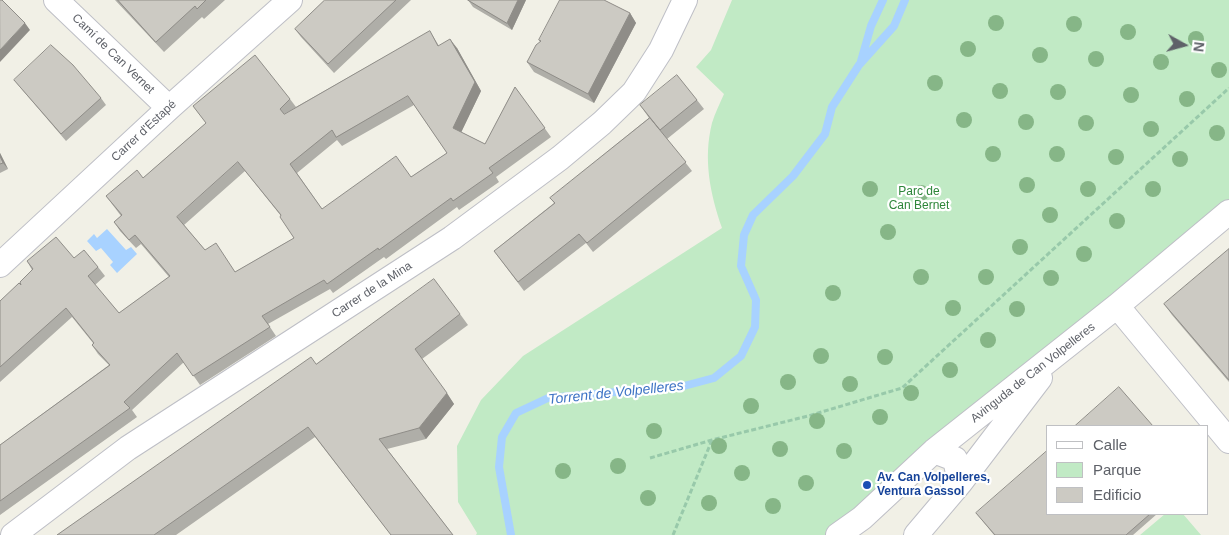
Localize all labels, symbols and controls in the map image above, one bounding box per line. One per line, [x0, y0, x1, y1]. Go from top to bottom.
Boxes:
street label: Camí de Can Vernet [69, 11, 157, 97]
north arrow [1159, 20, 1209, 70]
text: N [1190, 41, 1207, 53]
street label: Carrer d'Estapé [108, 97, 180, 165]
park label: Parc de Can Bernet [889, 185, 949, 213]
street label: Carrer de la Mina [329, 259, 415, 321]
street label: Avinguda de Can Volpelleres [968, 320, 1098, 426]
water label: Torrent de Volpelleres [548, 378, 684, 408]
legend [1046, 425, 1209, 515]
text: Calle [1093, 436, 1127, 453]
text: Parque [1093, 461, 1141, 478]
place label: Av. Can Volpelleres, Ventura Gassol [877, 471, 990, 499]
marker: Av. Can Volpelleres, Ventura Gassol [861, 479, 873, 491]
text: Edificio [1093, 486, 1141, 503]

